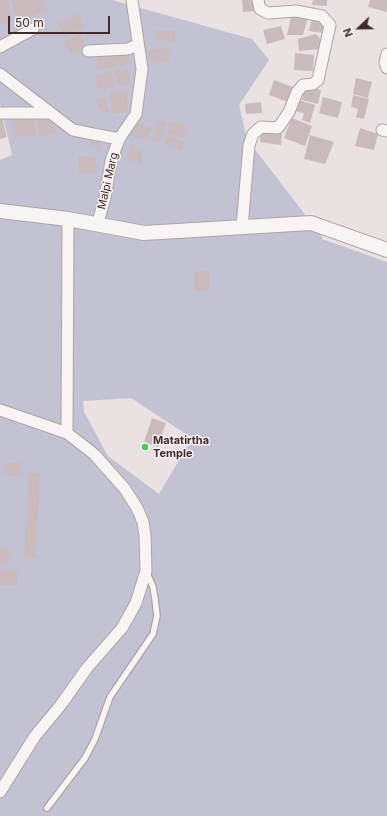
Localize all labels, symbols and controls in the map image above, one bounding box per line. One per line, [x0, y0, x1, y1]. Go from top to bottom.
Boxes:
scale bar [10, 8, 112, 34]
north arrow [339, 8, 379, 48]
text: 50 m [15, 15, 44, 30]
text: N [340, 26, 356, 39]
street label: Malpi Marg [95, 151, 121, 211]
place label: Matatirtha Temple [153, 434, 209, 460]
marker: Matatirtha Temple [140, 442, 150, 452]

